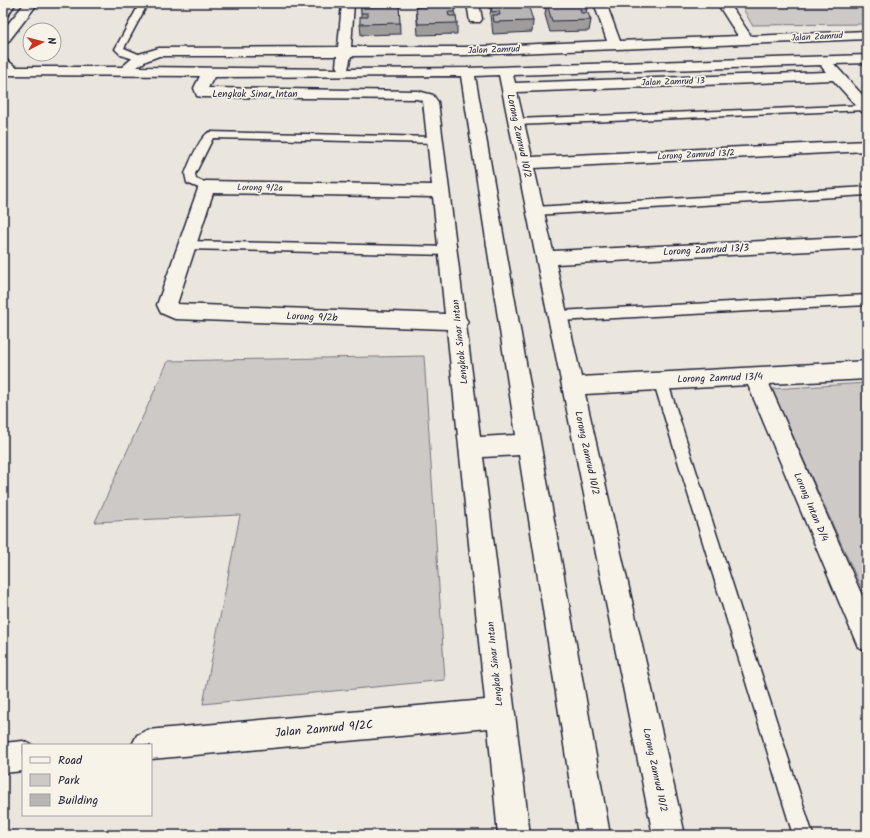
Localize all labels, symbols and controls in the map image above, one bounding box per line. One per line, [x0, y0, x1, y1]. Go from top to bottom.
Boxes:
north arrow [22, 22, 62, 62]
street label: Jalan Zamrud [791, 28, 844, 46]
text: N [42, 36, 60, 45]
street label: Jalan Zamrud [468, 42, 521, 58]
street label: Jalan Zamrud 13 [641, 73, 705, 91]
street label: Lengkok Sinar Intan [212, 86, 298, 102]
street label: Lorong Zamrud 10/2 [502, 93, 536, 180]
street label: Lorong Zamrud 13/2 [657, 145, 735, 165]
street label: Lorong 9/2a [237, 180, 283, 196]
street label: Lorong Zamrud 13/3 [663, 240, 750, 260]
street label: Lengkok Sinar Intan [448, 299, 472, 385]
street label: Lorong 9/2b [286, 308, 339, 326]
street label: Lorong Zamrud 13/4 [677, 368, 764, 387]
street label: Lorong Zamrud 10/2 [570, 410, 604, 497]
street label: Lorong Intan D/4 [789, 470, 833, 545]
street label: Lengkok Sinar Intan [483, 621, 507, 707]
street label: Jalan Zamrud 9/2C [274, 715, 374, 743]
street label: Lorong Zamrud 10/2 [638, 727, 672, 814]
legend [22, 744, 152, 816]
text: Road [58, 751, 83, 770]
text: Park [58, 771, 80, 790]
text: Building [58, 791, 98, 810]

